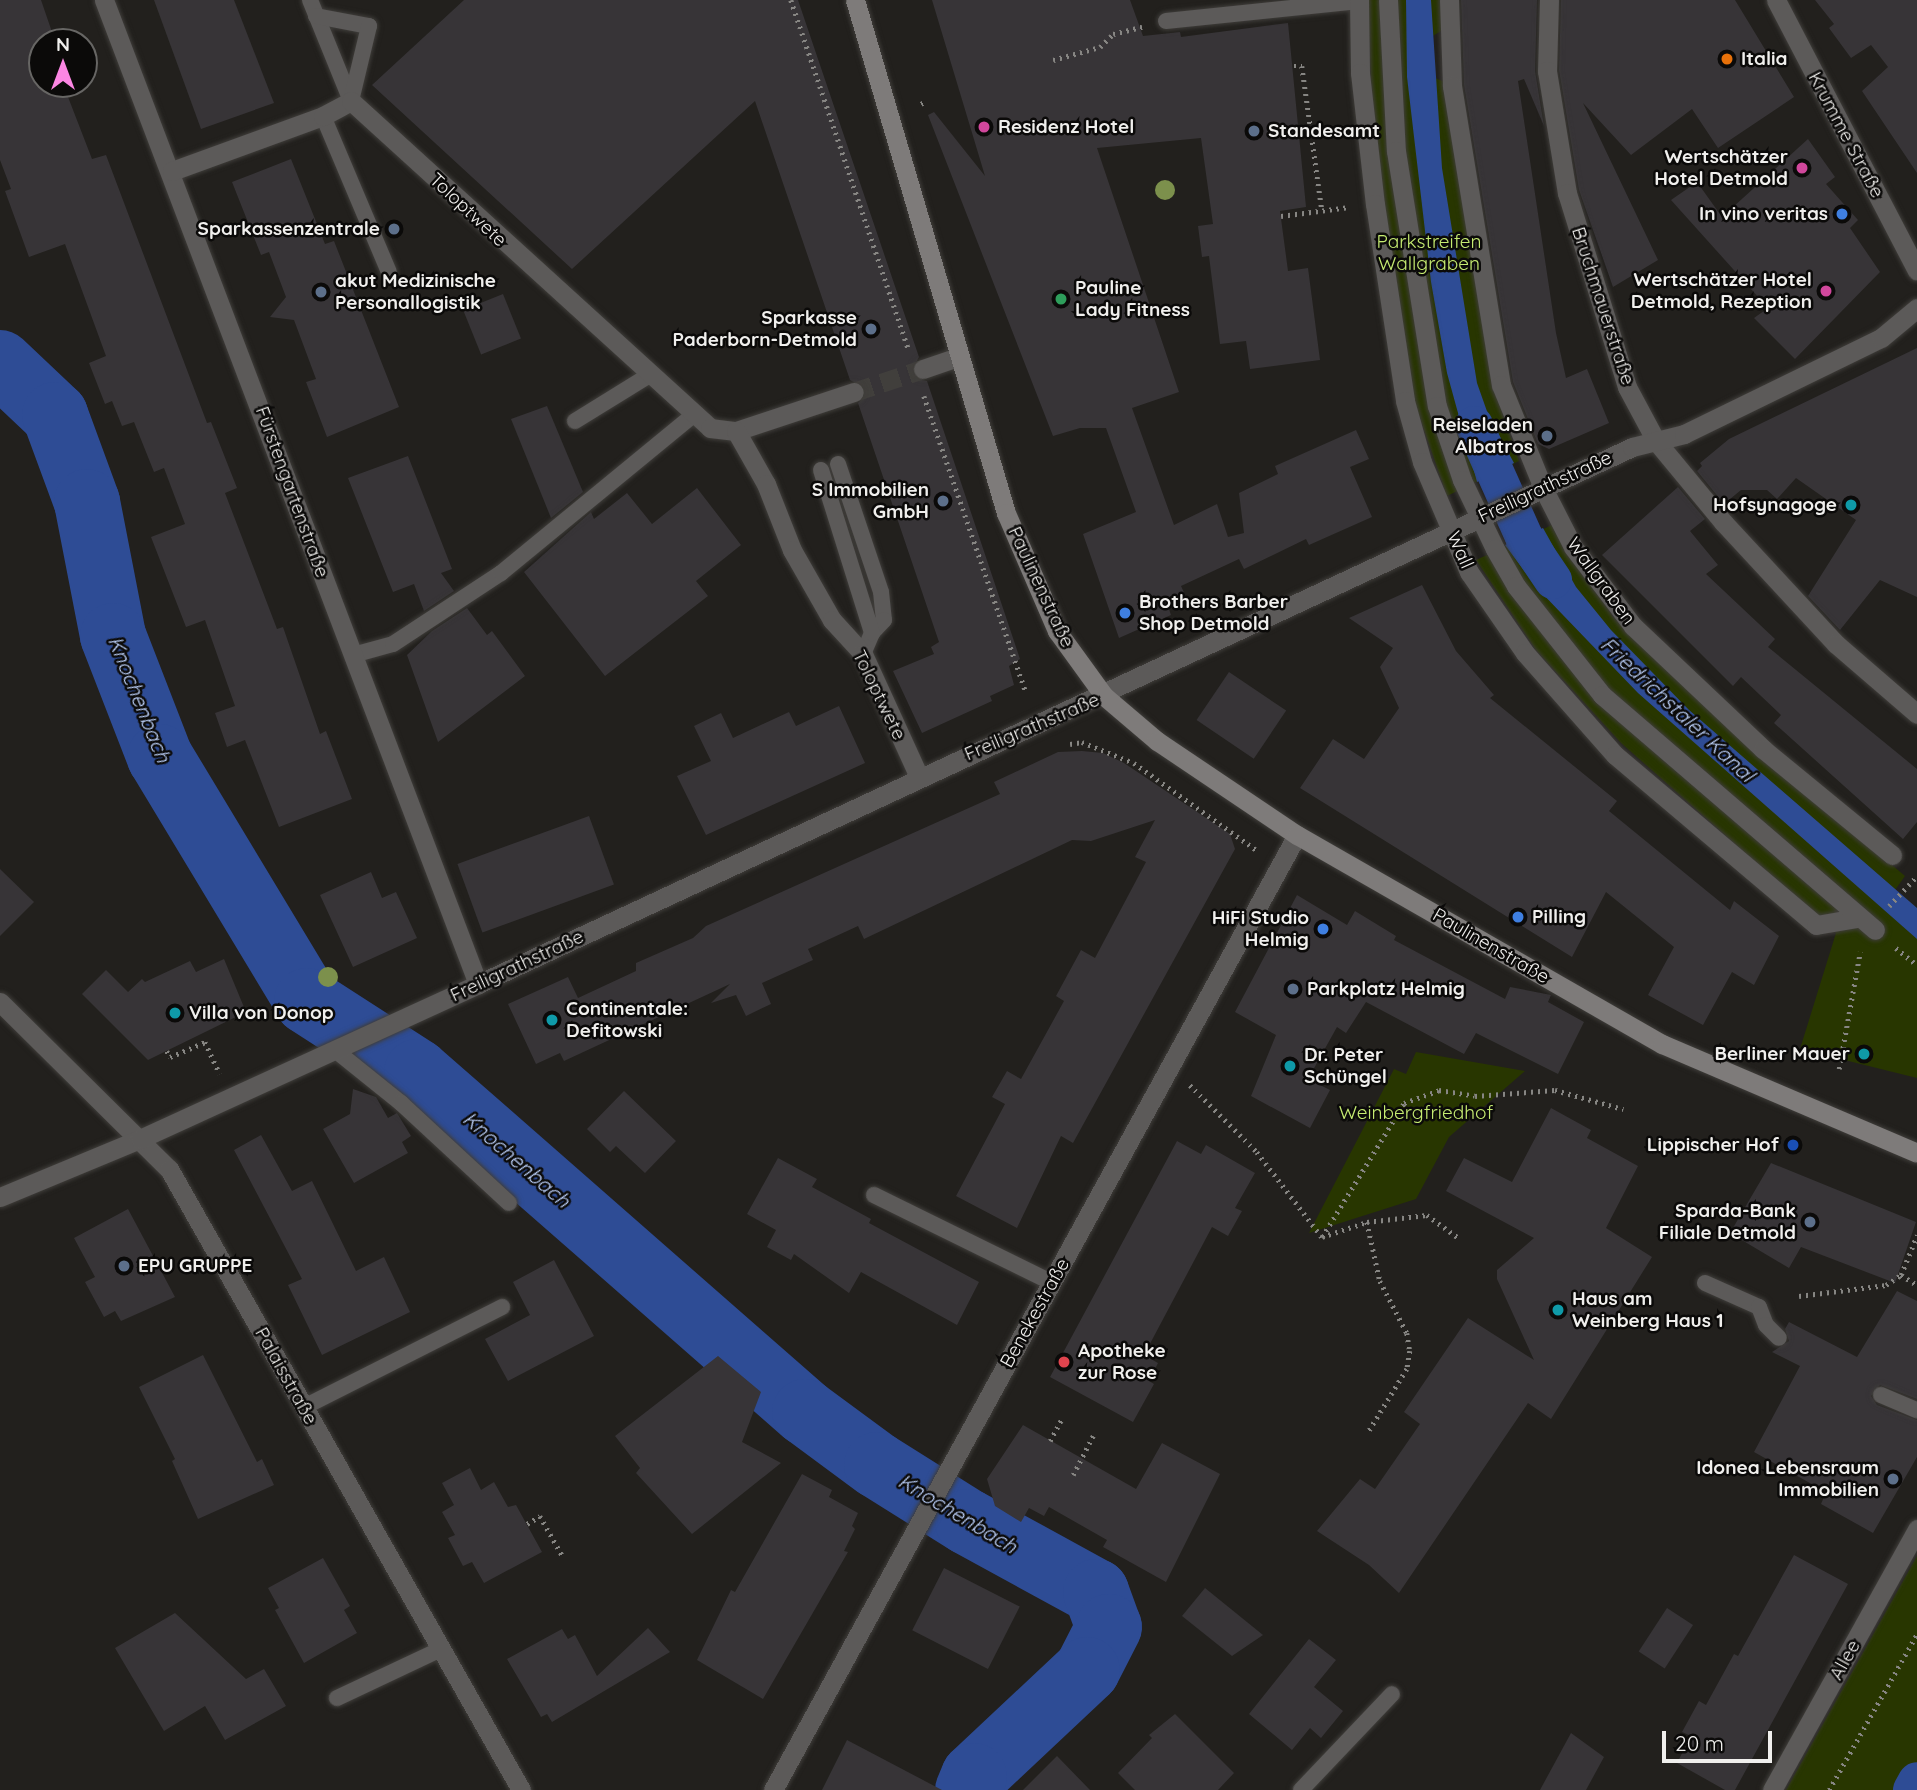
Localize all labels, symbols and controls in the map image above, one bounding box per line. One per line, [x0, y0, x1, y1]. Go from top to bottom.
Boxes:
north arrow [28, 28, 98, 98]
text: N [56, 32, 70, 56]
place label: Italia [1741, 48, 1787, 70]
marker: Italia [1719, 51, 1735, 67]
street label: Krumme Straße [1803, 68, 1889, 202]
place label: Residenz Hotel [998, 116, 1134, 138]
marker: Residenz Hotel [976, 119, 992, 135]
place label: Standesamt [1268, 120, 1380, 142]
marker: Standesamt [1246, 123, 1262, 139]
place label: Wertschätzer Hotel Detmold [1654, 146, 1788, 190]
marker: Wertschätzer Hotel Detmold [1794, 160, 1810, 176]
street label: Toloptwete [425, 169, 511, 251]
place label: In vino veritas [1699, 203, 1828, 225]
marker: In vino veritas [1834, 206, 1850, 222]
place label: Sparkassenzentrale [198, 218, 380, 240]
marker: Sparkassenzentrale [386, 221, 402, 237]
street label: Bruchmauerstraße [1567, 224, 1639, 388]
park label: Parkstreifen Wallgraben [1376, 231, 1482, 275]
place label: Wertschätzer Hotel Detmold, Rezeption [1631, 269, 1812, 313]
place label: akut Medizinische Personallogistik [335, 270, 496, 314]
place label: Pauline Lady Fitness [1075, 277, 1190, 321]
marker: Wertschätzer Hotel Detmold, Rezeption [1818, 283, 1834, 299]
marker: akut Medizinische Personallogistik [313, 284, 329, 300]
marker: Pauline Lady Fitness [1053, 291, 1069, 307]
place label: Sparkasse Paderborn-Detmold [672, 307, 857, 351]
marker: Sparkasse Paderborn-Detmold [863, 321, 879, 337]
street label: Fürstengartenstraße [250, 403, 334, 581]
place label: Reiseladen Albatros [1432, 414, 1533, 458]
marker: Reiseladen Albatros [1539, 428, 1555, 444]
street label: Freiligrathstraße [1475, 446, 1615, 528]
place label: S Immobilien GmbH [812, 479, 929, 523]
marker: S Immobilien GmbH [935, 493, 951, 509]
place label: Hofsynagoge [1713, 494, 1837, 516]
marker: Hofsynagoge [1843, 497, 1859, 513]
street label: Paulinenstraße [1003, 523, 1079, 651]
street label: Wall [1442, 528, 1478, 572]
street label: Wallgraben [1562, 533, 1640, 629]
place label: Brothers Barber Shop Detmold [1139, 591, 1288, 635]
marker: Brothers Barber Shop Detmold [1117, 605, 1133, 621]
water label: Friedrichstaler Kanal [1596, 631, 1760, 787]
water label: Knochenbach [103, 632, 177, 766]
street label: Toloptwete [847, 646, 911, 744]
street label: Freiligrathstraße [961, 688, 1103, 766]
street label: Paulinenstraße [1429, 903, 1553, 989]
place label: Pilling [1532, 906, 1586, 928]
place label: HiFi Studio Helmig [1212, 907, 1309, 951]
marker: Pilling [1510, 909, 1526, 925]
marker: HiFi Studio Helmig [1315, 921, 1331, 937]
street label: Freiligrathstraße [447, 925, 587, 1007]
place label: Parkplatz Helmig [1307, 978, 1465, 1000]
marker: Parkplatz Helmig [1285, 981, 1301, 997]
place label: Continentale: Defitowski [566, 998, 688, 1042]
place label: Villa von Donop [189, 1002, 334, 1024]
marker: Villa von Donop [167, 1005, 183, 1021]
marker: Continentale: Defitowski [544, 1012, 560, 1028]
place label: Berliner Mauer [1714, 1043, 1850, 1065]
place label: Dr. Peter Schüngel [1304, 1044, 1387, 1088]
marker: Berliner Mauer [1856, 1046, 1872, 1062]
marker: Dr. Peter Schüngel [1282, 1058, 1298, 1074]
park label: Weinbergfriedhof [1339, 1102, 1493, 1124]
water label: Knochenbach [458, 1106, 576, 1212]
place label: Lippischer Hof [1647, 1134, 1779, 1156]
marker: Lippischer Hof [1785, 1137, 1801, 1153]
place label: Sparda-Bank Filiale Detmold [1659, 1200, 1796, 1244]
marker: Sparda-Bank Filiale Detmold [1802, 1214, 1818, 1230]
street label: Benekestraße [996, 1254, 1074, 1372]
place label: EPU GRUPPE [138, 1255, 252, 1277]
marker: EPU GRUPPE [116, 1258, 132, 1274]
place label: Haus am Weinberg Haus 1 [1572, 1288, 1724, 1332]
marker: Haus am Weinberg Haus 1 [1550, 1302, 1566, 1318]
street label: Palaisstraße [250, 1323, 322, 1429]
place label: Apotheke zur Rose [1078, 1340, 1166, 1384]
marker: Apotheke zur Rose [1056, 1354, 1072, 1370]
place label: Idonea Lebensraum Immobilien [1696, 1457, 1879, 1501]
water label: Knochenbach [894, 1468, 1022, 1558]
marker: Idonea Lebensraum Immobilien [1885, 1471, 1901, 1487]
street label: Allee [1825, 1636, 1865, 1684]
scale bar [1665, 1716, 1775, 1760]
text: 20 m [1675, 1730, 1724, 1756]

